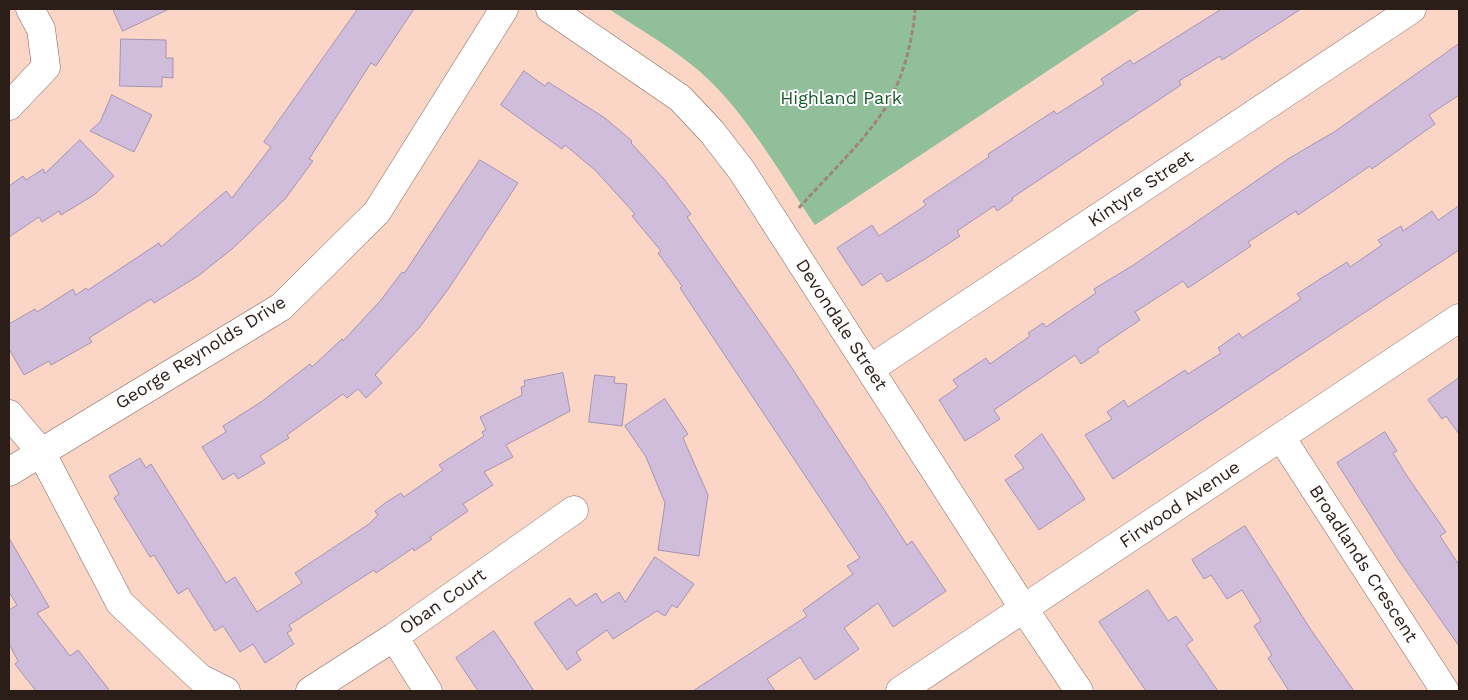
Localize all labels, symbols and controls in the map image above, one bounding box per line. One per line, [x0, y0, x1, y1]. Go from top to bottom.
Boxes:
park label: Highland Park [780, 88, 902, 110]
street label: Kintyre Street [1084, 146, 1198, 232]
street label: Devondale Street [791, 255, 891, 395]
street label: George Reynolds Drive [112, 292, 290, 414]
street label: Firwood Avenue [1116, 457, 1244, 553]
street label: Broadlands Crescent [1304, 481, 1422, 647]
street label: Oban Court [396, 564, 490, 640]

